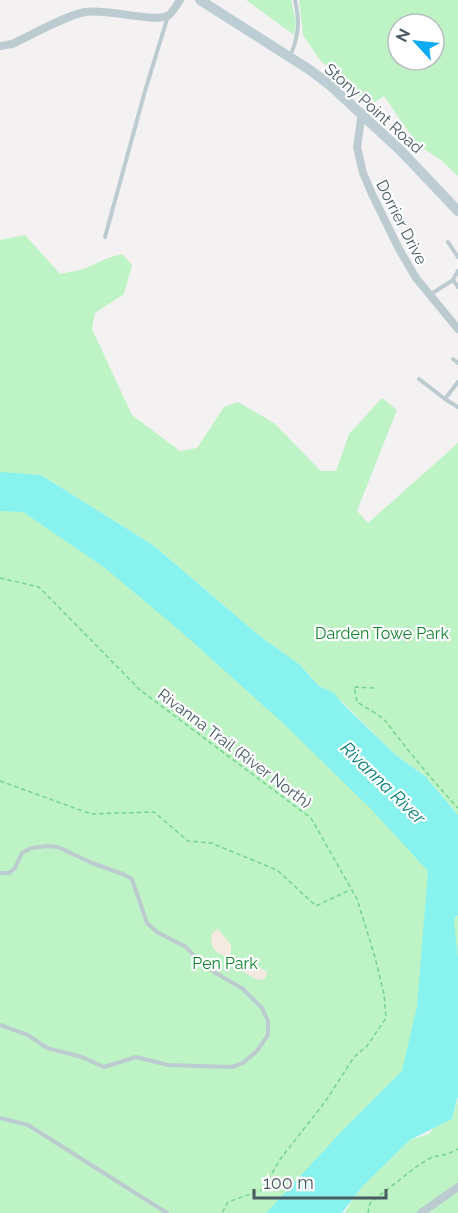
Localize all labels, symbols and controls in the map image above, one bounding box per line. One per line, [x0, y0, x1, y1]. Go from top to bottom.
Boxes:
north arrow [386, 12, 446, 72]
text: N [392, 26, 414, 45]
street label: Stony Point Road [321, 59, 427, 158]
street label: Dorrier Drive [372, 177, 431, 268]
park label: Darden Towe Park [315, 624, 449, 643]
street label: Rivanna Trail (River North) [154, 684, 315, 812]
water label: Rivanna River [337, 737, 431, 829]
park label: Pen Park [192, 954, 258, 973]
scale bar [254, 1162, 386, 1200]
text: 100 m [263, 1172, 314, 1193]

